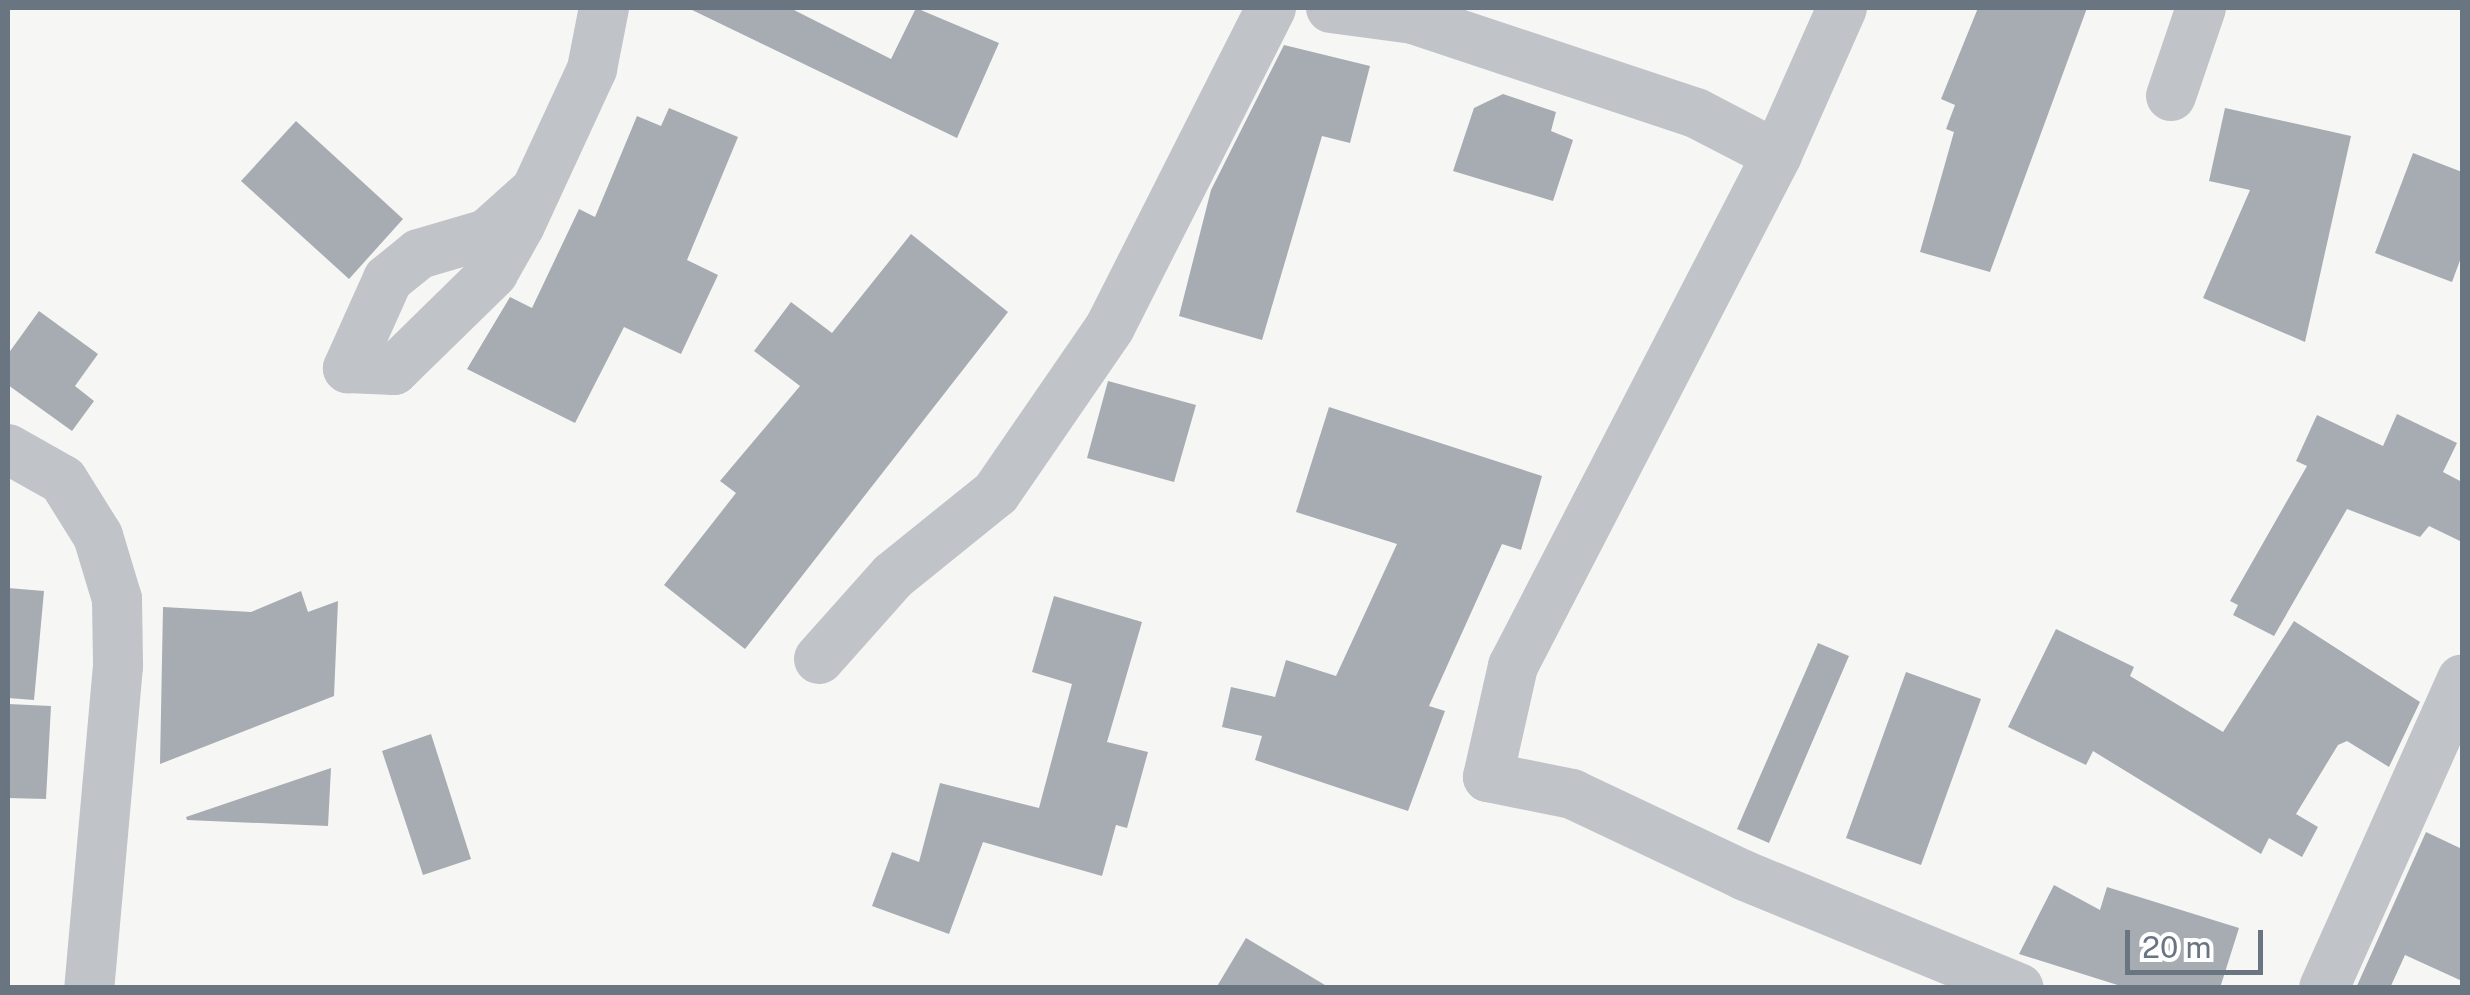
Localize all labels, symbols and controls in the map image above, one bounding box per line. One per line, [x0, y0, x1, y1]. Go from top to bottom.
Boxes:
scale bar [2130, 910, 2268, 972]
text: 20 m [2142, 929, 2211, 965]

